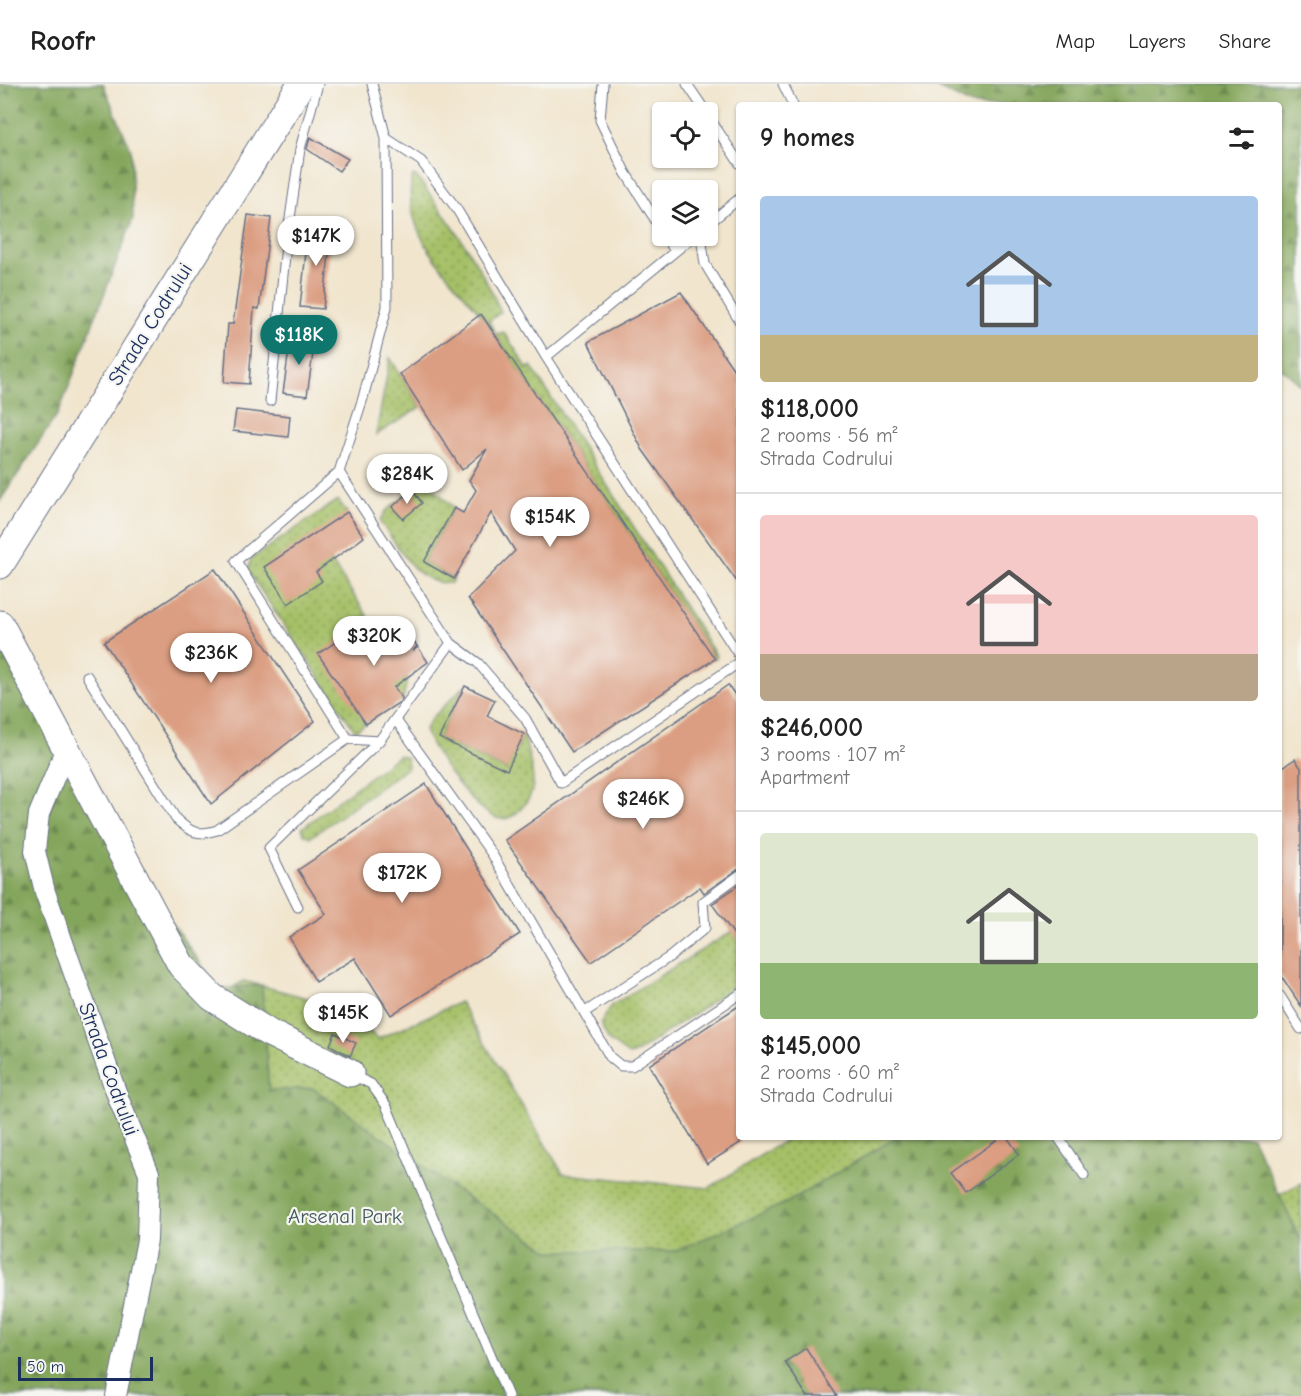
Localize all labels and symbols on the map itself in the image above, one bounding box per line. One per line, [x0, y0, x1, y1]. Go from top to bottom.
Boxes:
pin: $147K [274, 216, 358, 267]
street label: Strada Codrului [103, 258, 197, 390]
pin: $118K [257, 315, 341, 366]
pin: $284K [365, 454, 449, 505]
pin: $154K [508, 497, 592, 548]
pin: $320K [332, 616, 416, 667]
pin: $236K [169, 633, 253, 684]
pin: $246K [601, 779, 685, 830]
pin: $172K [360, 853, 444, 904]
pin: $145K [301, 993, 385, 1044]
street label: Strada Codrului [74, 999, 144, 1139]
park label: Arsenal Park [288, 1204, 402, 1228]
scale bar [18, 1354, 153, 1382]

